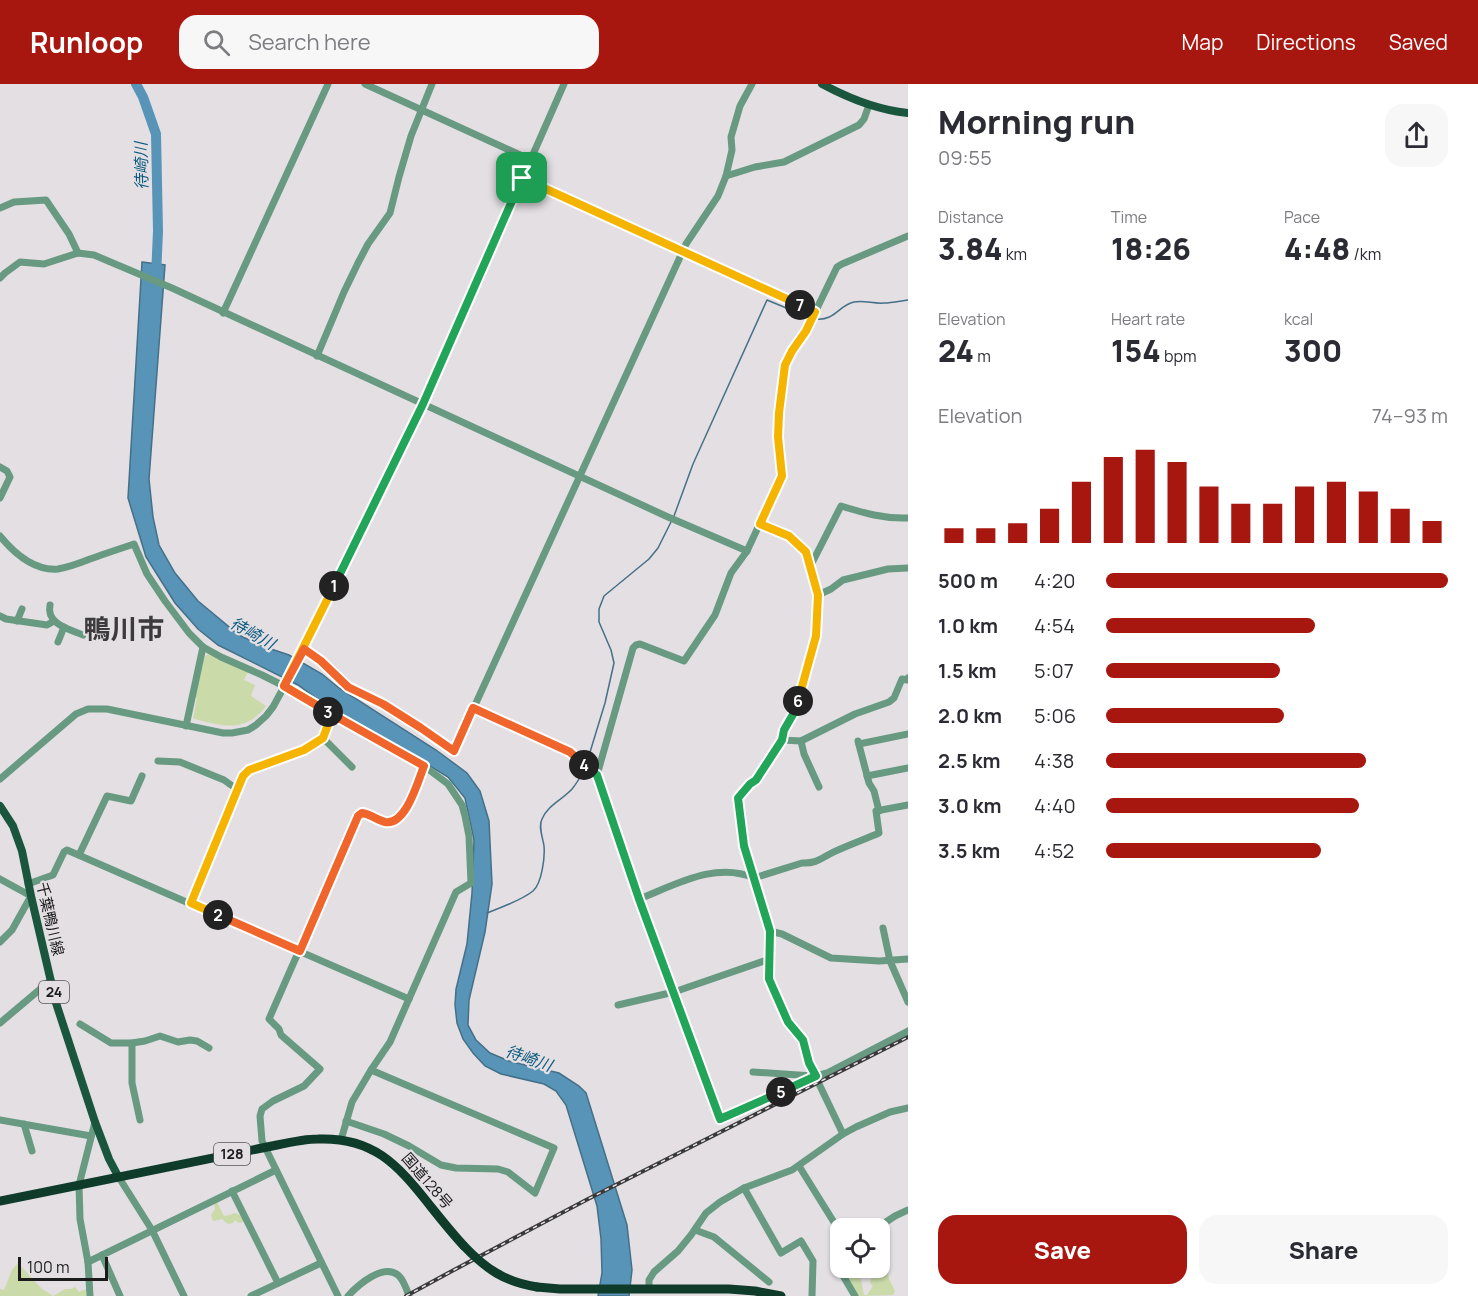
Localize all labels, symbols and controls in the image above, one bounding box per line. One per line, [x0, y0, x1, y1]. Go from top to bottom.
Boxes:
search box [179, 15, 599, 69]
text: Runloop [30, 23, 143, 61]
icon: search [200, 26, 233, 59]
text: Search here [248, 27, 371, 57]
text: Map [1182, 28, 1223, 56]
text: Directions [1256, 28, 1356, 56]
text: Saved [1389, 28, 1448, 56]
text: Morning run [938, 99, 1135, 144]
button: share [1385, 104, 1448, 167]
water label: 待崎川 [130, 140, 152, 190]
text: 09:55 [938, 144, 992, 171]
pin [496, 152, 547, 203]
icon: arrive [505, 161, 538, 194]
text: Distance [938, 206, 1004, 228]
text: Time [1111, 206, 1147, 228]
text: Pace [1284, 206, 1320, 228]
text: 3.84 [938, 228, 1002, 269]
text: 18:26 [1111, 228, 1191, 269]
text: 4:48 [1284, 228, 1350, 269]
text: km [1002, 243, 1027, 265]
text: /km [1350, 243, 1381, 265]
pin: 7 [785, 290, 815, 320]
text: 7 [796, 294, 804, 316]
text: Elevation [938, 308, 1006, 330]
text: Heart rate [1111, 308, 1185, 330]
text: kcal [1284, 308, 1313, 330]
text: 24 [938, 330, 974, 371]
text: 154 [1111, 330, 1161, 371]
text: 300 [1284, 330, 1342, 371]
text: m [974, 345, 991, 367]
text: bpm [1161, 345, 1196, 367]
text: Elevation [938, 402, 1022, 429]
text: 74–93 m [1372, 402, 1448, 429]
text: 500 m [938, 567, 998, 594]
text: 4:20 [1034, 567, 1075, 594]
pin: 1 [319, 571, 349, 601]
text: 1 [330, 575, 338, 597]
district label: 鴨川市 [84, 610, 165, 647]
water label: 待崎川 [227, 612, 281, 655]
text: 1.0 km [938, 612, 998, 639]
text: 4:54 [1034, 612, 1075, 639]
text: 1.5 km [938, 657, 997, 684]
text: 5:07 [1034, 657, 1074, 684]
pin: 6 [783, 686, 813, 716]
text: 6 [793, 690, 803, 712]
pin: 3 [313, 697, 343, 727]
text: 3 [323, 701, 333, 723]
text: 2.0 km [938, 702, 1002, 729]
text: 5:06 [1034, 702, 1076, 729]
text: 2.5 km [938, 747, 1000, 774]
text: 4:38 [1034, 747, 1074, 774]
pin: 4 [569, 750, 599, 780]
text: 4 [579, 754, 589, 776]
text: 3.0 km [938, 792, 1002, 819]
text: 4:40 [1034, 792, 1076, 819]
text: 3.5 km [938, 837, 1000, 864]
text: 4:52 [1034, 837, 1074, 864]
street label: 千葉鴨川線 [32, 880, 69, 958]
pin: 2 [203, 900, 233, 930]
text: 2 [213, 904, 223, 926]
road number: 24 [39, 981, 69, 1003]
water label: 待崎川 [503, 1040, 557, 1077]
pin: 5 [766, 1077, 796, 1107]
text: 5 [776, 1081, 786, 1103]
road number: 128 [214, 1143, 250, 1165]
street label: 国道128号 [397, 1148, 458, 1213]
button: Save [938, 1215, 1187, 1284]
button: Share [1199, 1215, 1448, 1284]
map controls [830, 1218, 890, 1278]
button: locate [830, 1218, 890, 1278]
scale bar [18, 1254, 108, 1282]
text: 100 m [27, 1256, 70, 1278]

